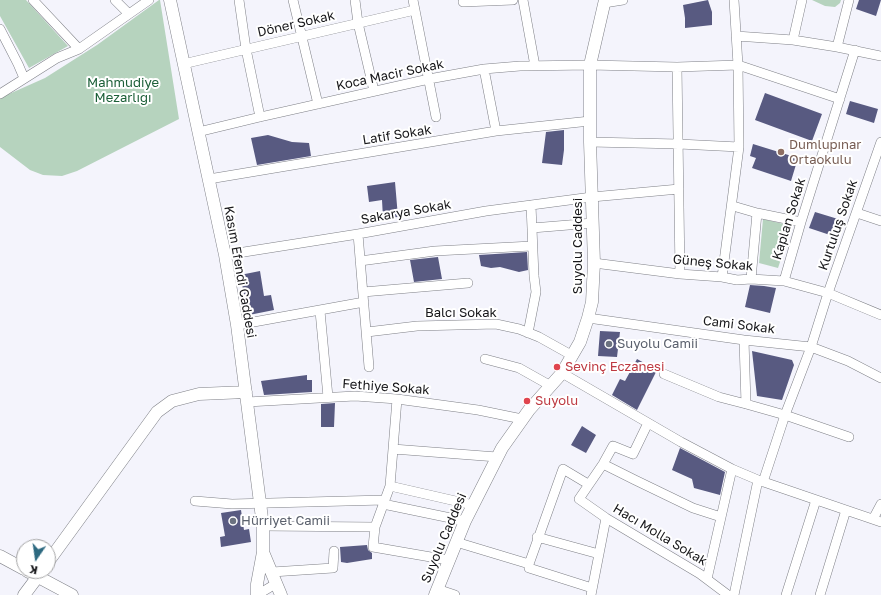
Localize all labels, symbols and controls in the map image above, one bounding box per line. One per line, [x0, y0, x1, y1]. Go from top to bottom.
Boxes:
street label: Döner Sokak [256, 8, 336, 40]
street label: Koca Macir Sokak [335, 56, 445, 94]
park label: Mahmudiye Mezarlığı [87, 75, 159, 106]
street label: Latif Sokak [361, 122, 433, 148]
place label: Dumlupınar Ortaokulu [789, 137, 861, 168]
marker: Dumlupınar Ortaokulu [776, 147, 786, 157]
street label: Kaplan Sokak [769, 176, 809, 262]
street label: Kurtuluş Sokak [815, 177, 861, 273]
street label: Sakarya Sokak [360, 196, 452, 228]
street label: Suyolu Caddesi [570, 198, 586, 294]
street label: Kasım Efendi Caddesi [221, 205, 259, 339]
street label: Güneş Sokak [672, 252, 754, 274]
street label: Balcı Sokak [425, 305, 497, 321]
street label: Cami Sokak [702, 313, 776, 337]
place label: Suyolu Camii [617, 336, 698, 352]
marker: Suyolu Camii [604, 339, 614, 349]
place label: Sevinç Eczanesi [565, 359, 664, 375]
marker: Sevinç Eczanesi [552, 362, 562, 372]
street label: Fethiye Sokak [342, 376, 430, 398]
place label: Suyolu [535, 393, 578, 409]
marker: Suyolu [522, 396, 532, 406]
street label: Suyolu Caddesi [418, 491, 470, 585]
street label: Hacı Molla Sokak [610, 501, 710, 569]
place label: Hürriyet Camii [241, 513, 330, 529]
marker: Hürriyet Camii [228, 516, 238, 526]
north arrow [16, 539, 56, 579]
text: K [28, 563, 39, 577]

